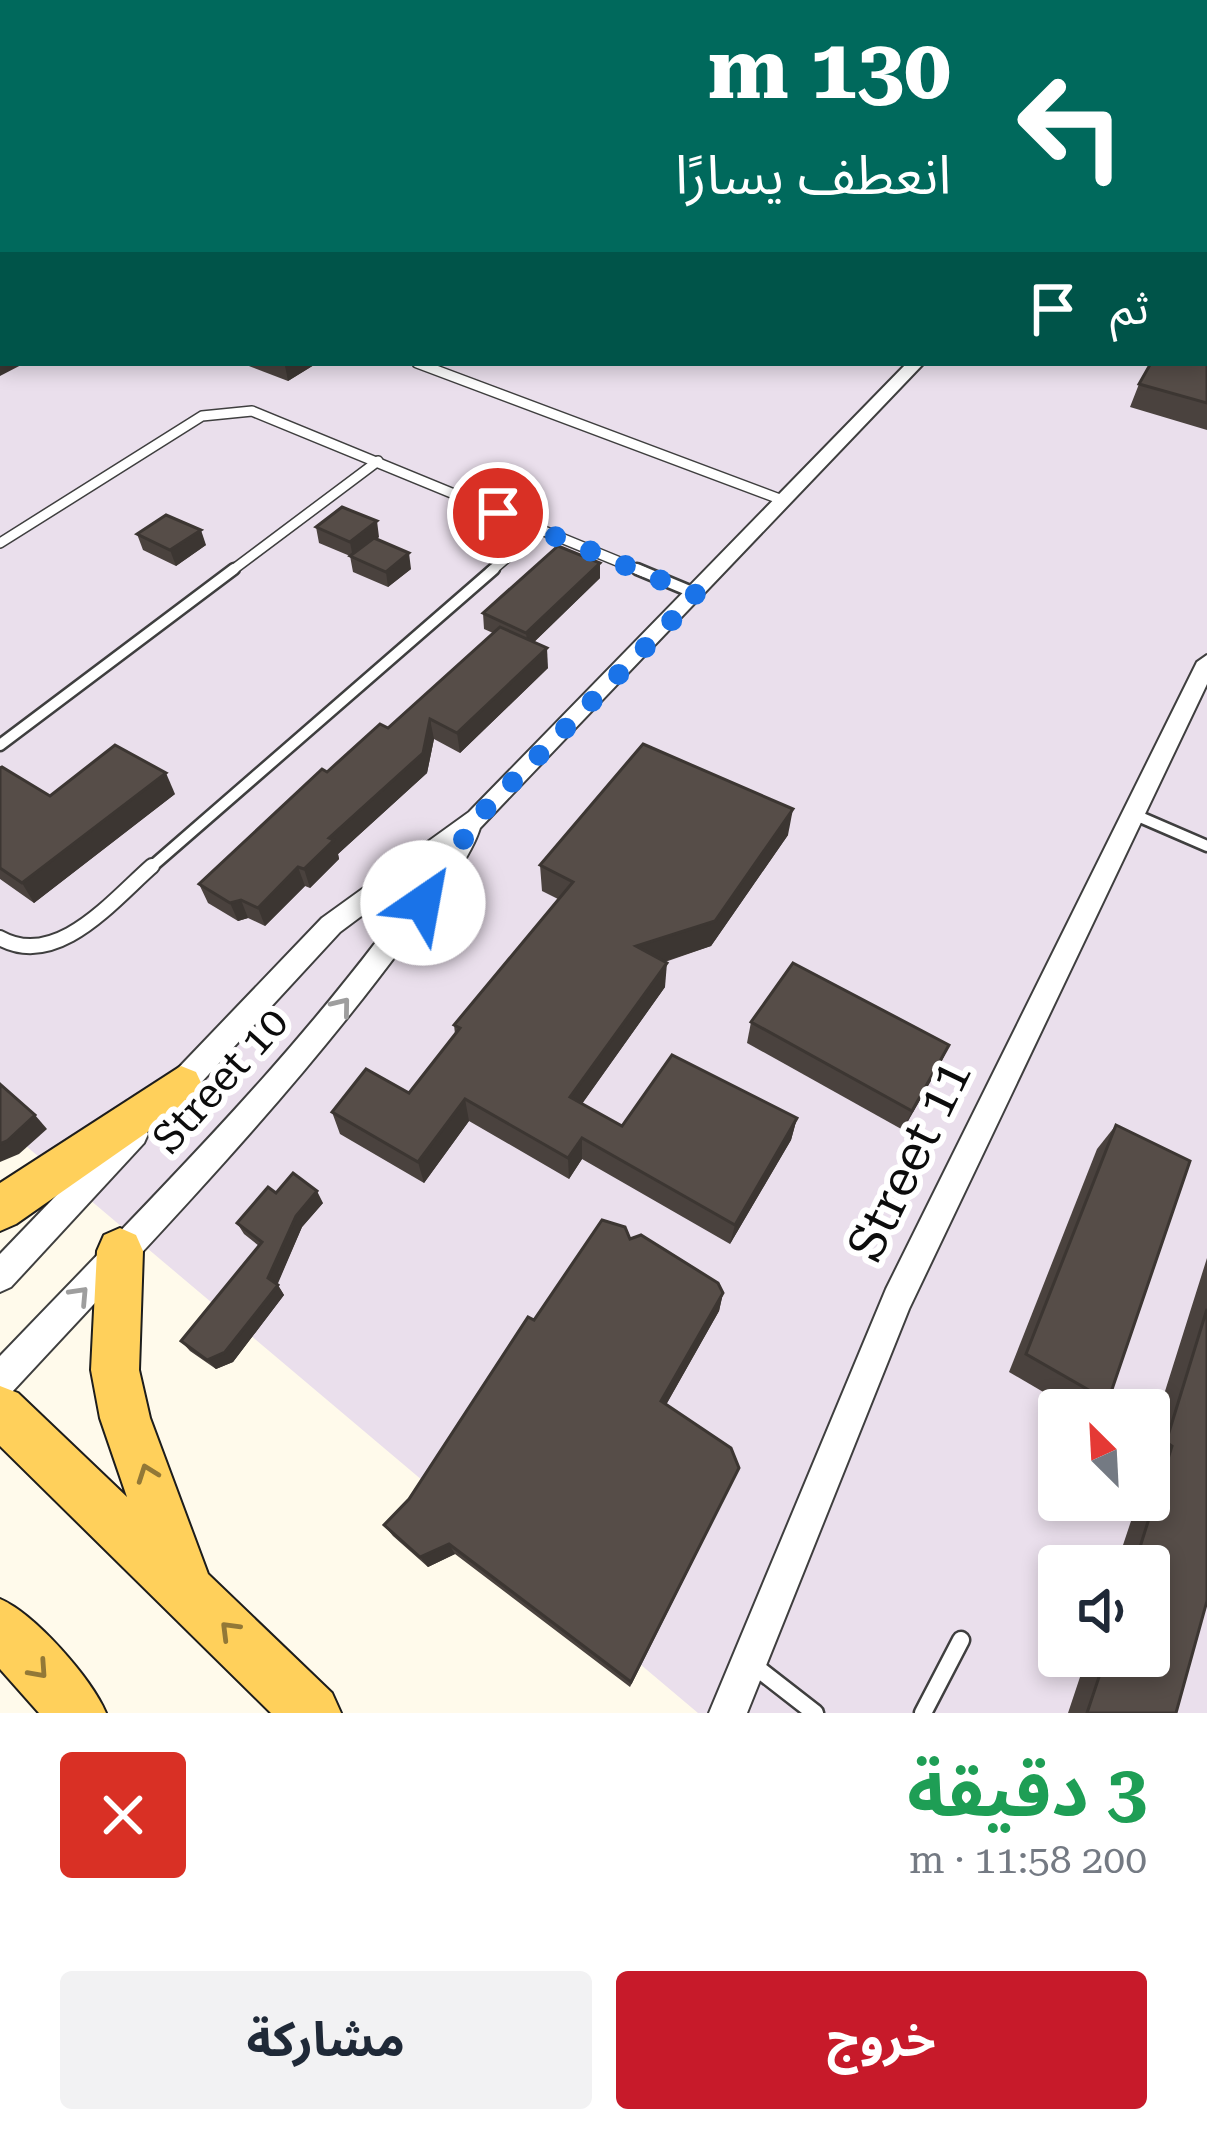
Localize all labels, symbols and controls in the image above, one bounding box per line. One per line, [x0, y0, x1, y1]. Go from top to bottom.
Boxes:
text: 130 m [708, 20, 951, 118]
icon: left [993, 48, 1149, 204]
text: انعطف يسارًا [675, 144, 951, 207]
icon: arrive [1020, 276, 1086, 342]
text: ثم [1110, 282, 1149, 335]
pin [447, 462, 549, 564]
icon: arrive [465, 480, 531, 546]
position arrow [360, 840, 486, 966]
street label: Street 10 [142, 997, 298, 1163]
one-way arrow [328, 998, 349, 1020]
street label: Street 11 [835, 1050, 983, 1270]
one-way arrow [65, 1287, 87, 1308]
north arrow [1038, 1389, 1170, 1521]
map controls [1038, 1389, 1170, 1677]
one-way arrow [137, 1464, 161, 1485]
button: sound [1038, 1545, 1170, 1677]
one-way arrow [222, 1622, 244, 1644]
one-way arrow [25, 1656, 46, 1678]
text: 3 دقيقة [907, 1749, 1147, 1834]
button: close [60, 1752, 186, 1878]
text: 200 m · 11:58 [909, 1837, 1147, 1883]
button: مشاركة [60, 1971, 592, 2109]
button: خروج [616, 1971, 1147, 2109]

